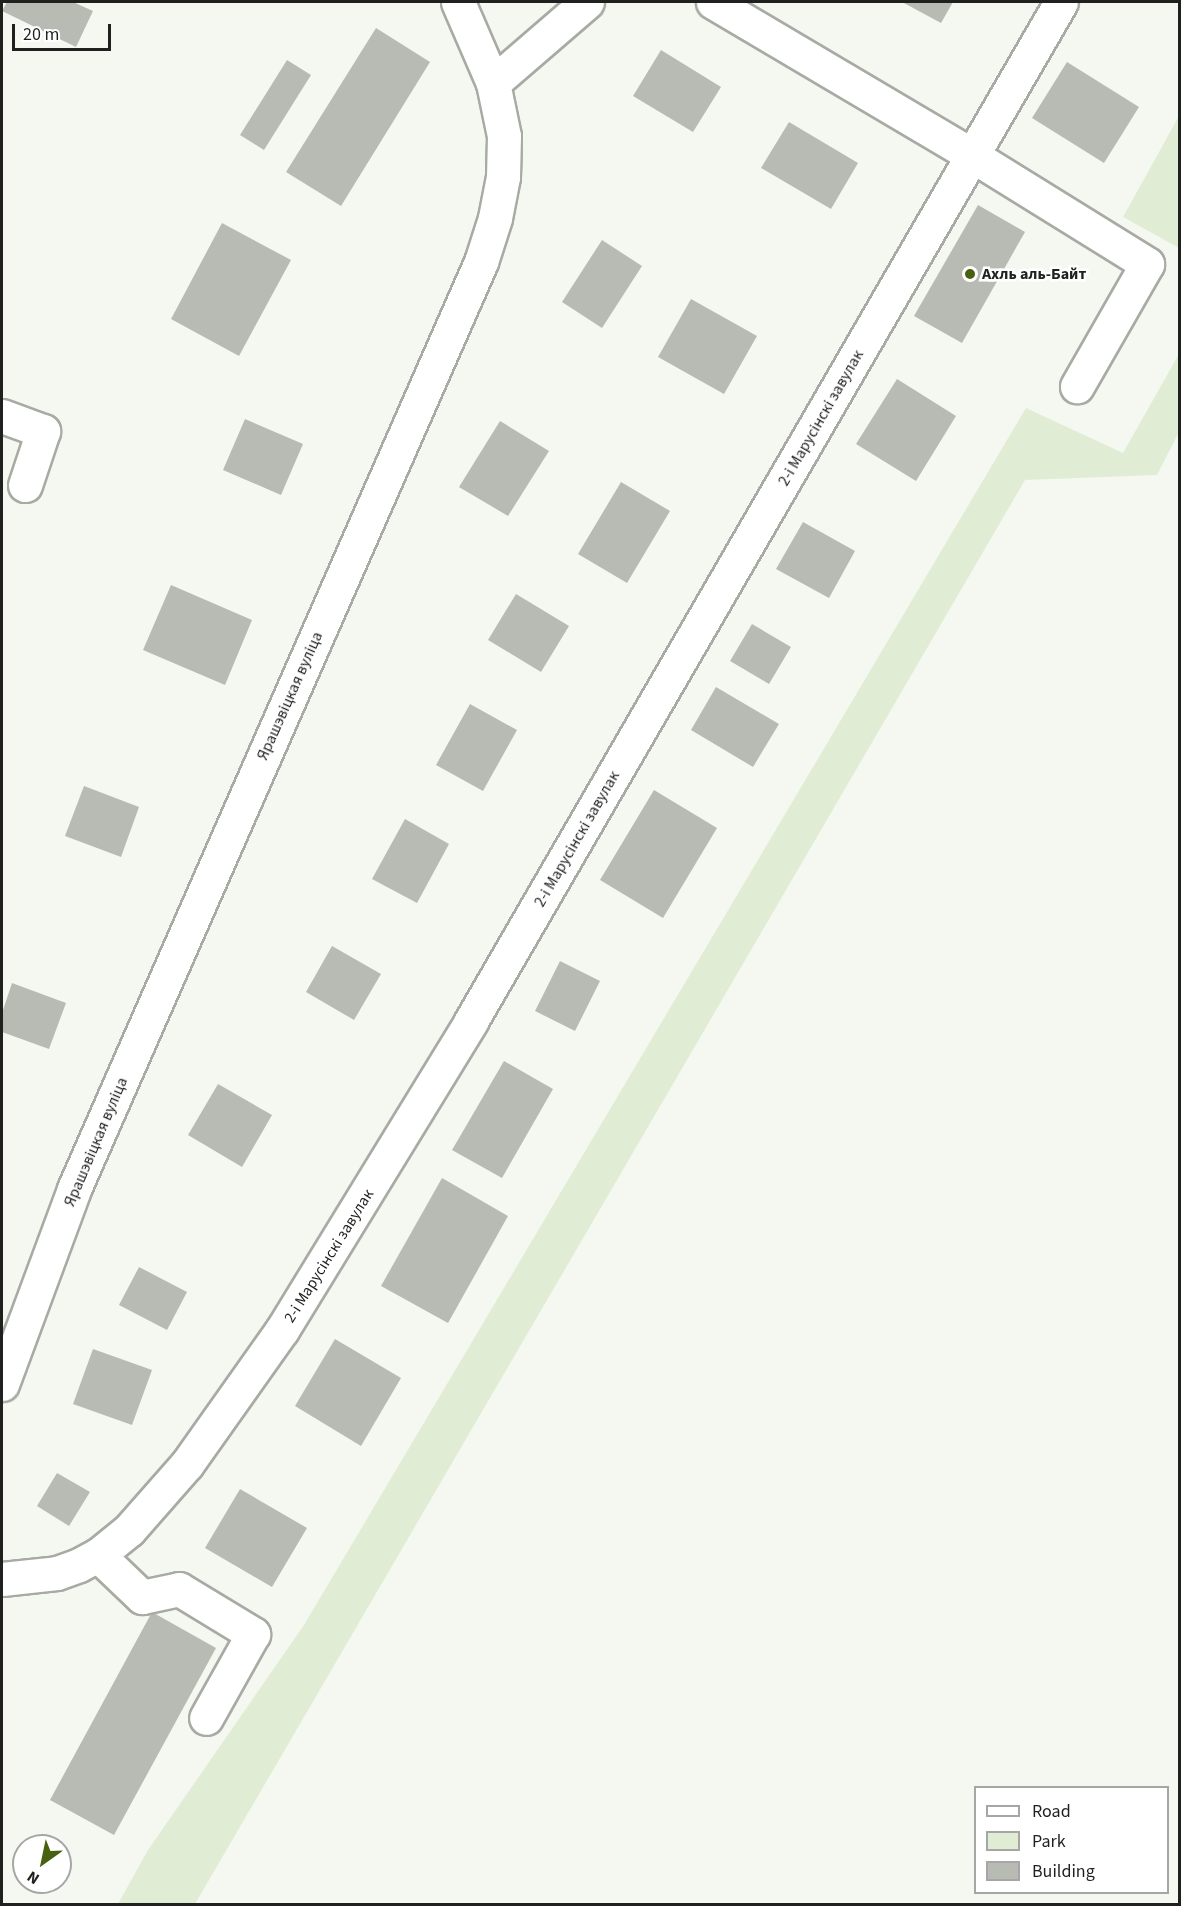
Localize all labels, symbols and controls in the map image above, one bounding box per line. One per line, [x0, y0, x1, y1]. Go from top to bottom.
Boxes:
scale bar [15, 12, 114, 50]
text: 20 m [23, 22, 59, 47]
place label: Ахль аль-Байт [982, 264, 1086, 284]
marker: Ахль аль-Байт [963, 267, 977, 281]
street label: 2-і Марусінскі завулак [774, 347, 868, 489]
street label: Ярашэвіцкая вуліца [253, 629, 327, 763]
street label: 2-і Марусінскі завулак [530, 768, 624, 910]
street label: Ярашэвіцкая вуліца [60, 1075, 132, 1209]
street label: 2-і Марусінскі завулак [280, 1186, 378, 1326]
legend [974, 1786, 1169, 1894]
text: Road [1032, 1799, 1071, 1824]
text: Park [1032, 1829, 1066, 1854]
north arrow [12, 1834, 72, 1894]
text: Building [1032, 1859, 1095, 1884]
text: N [23, 1865, 44, 1890]

